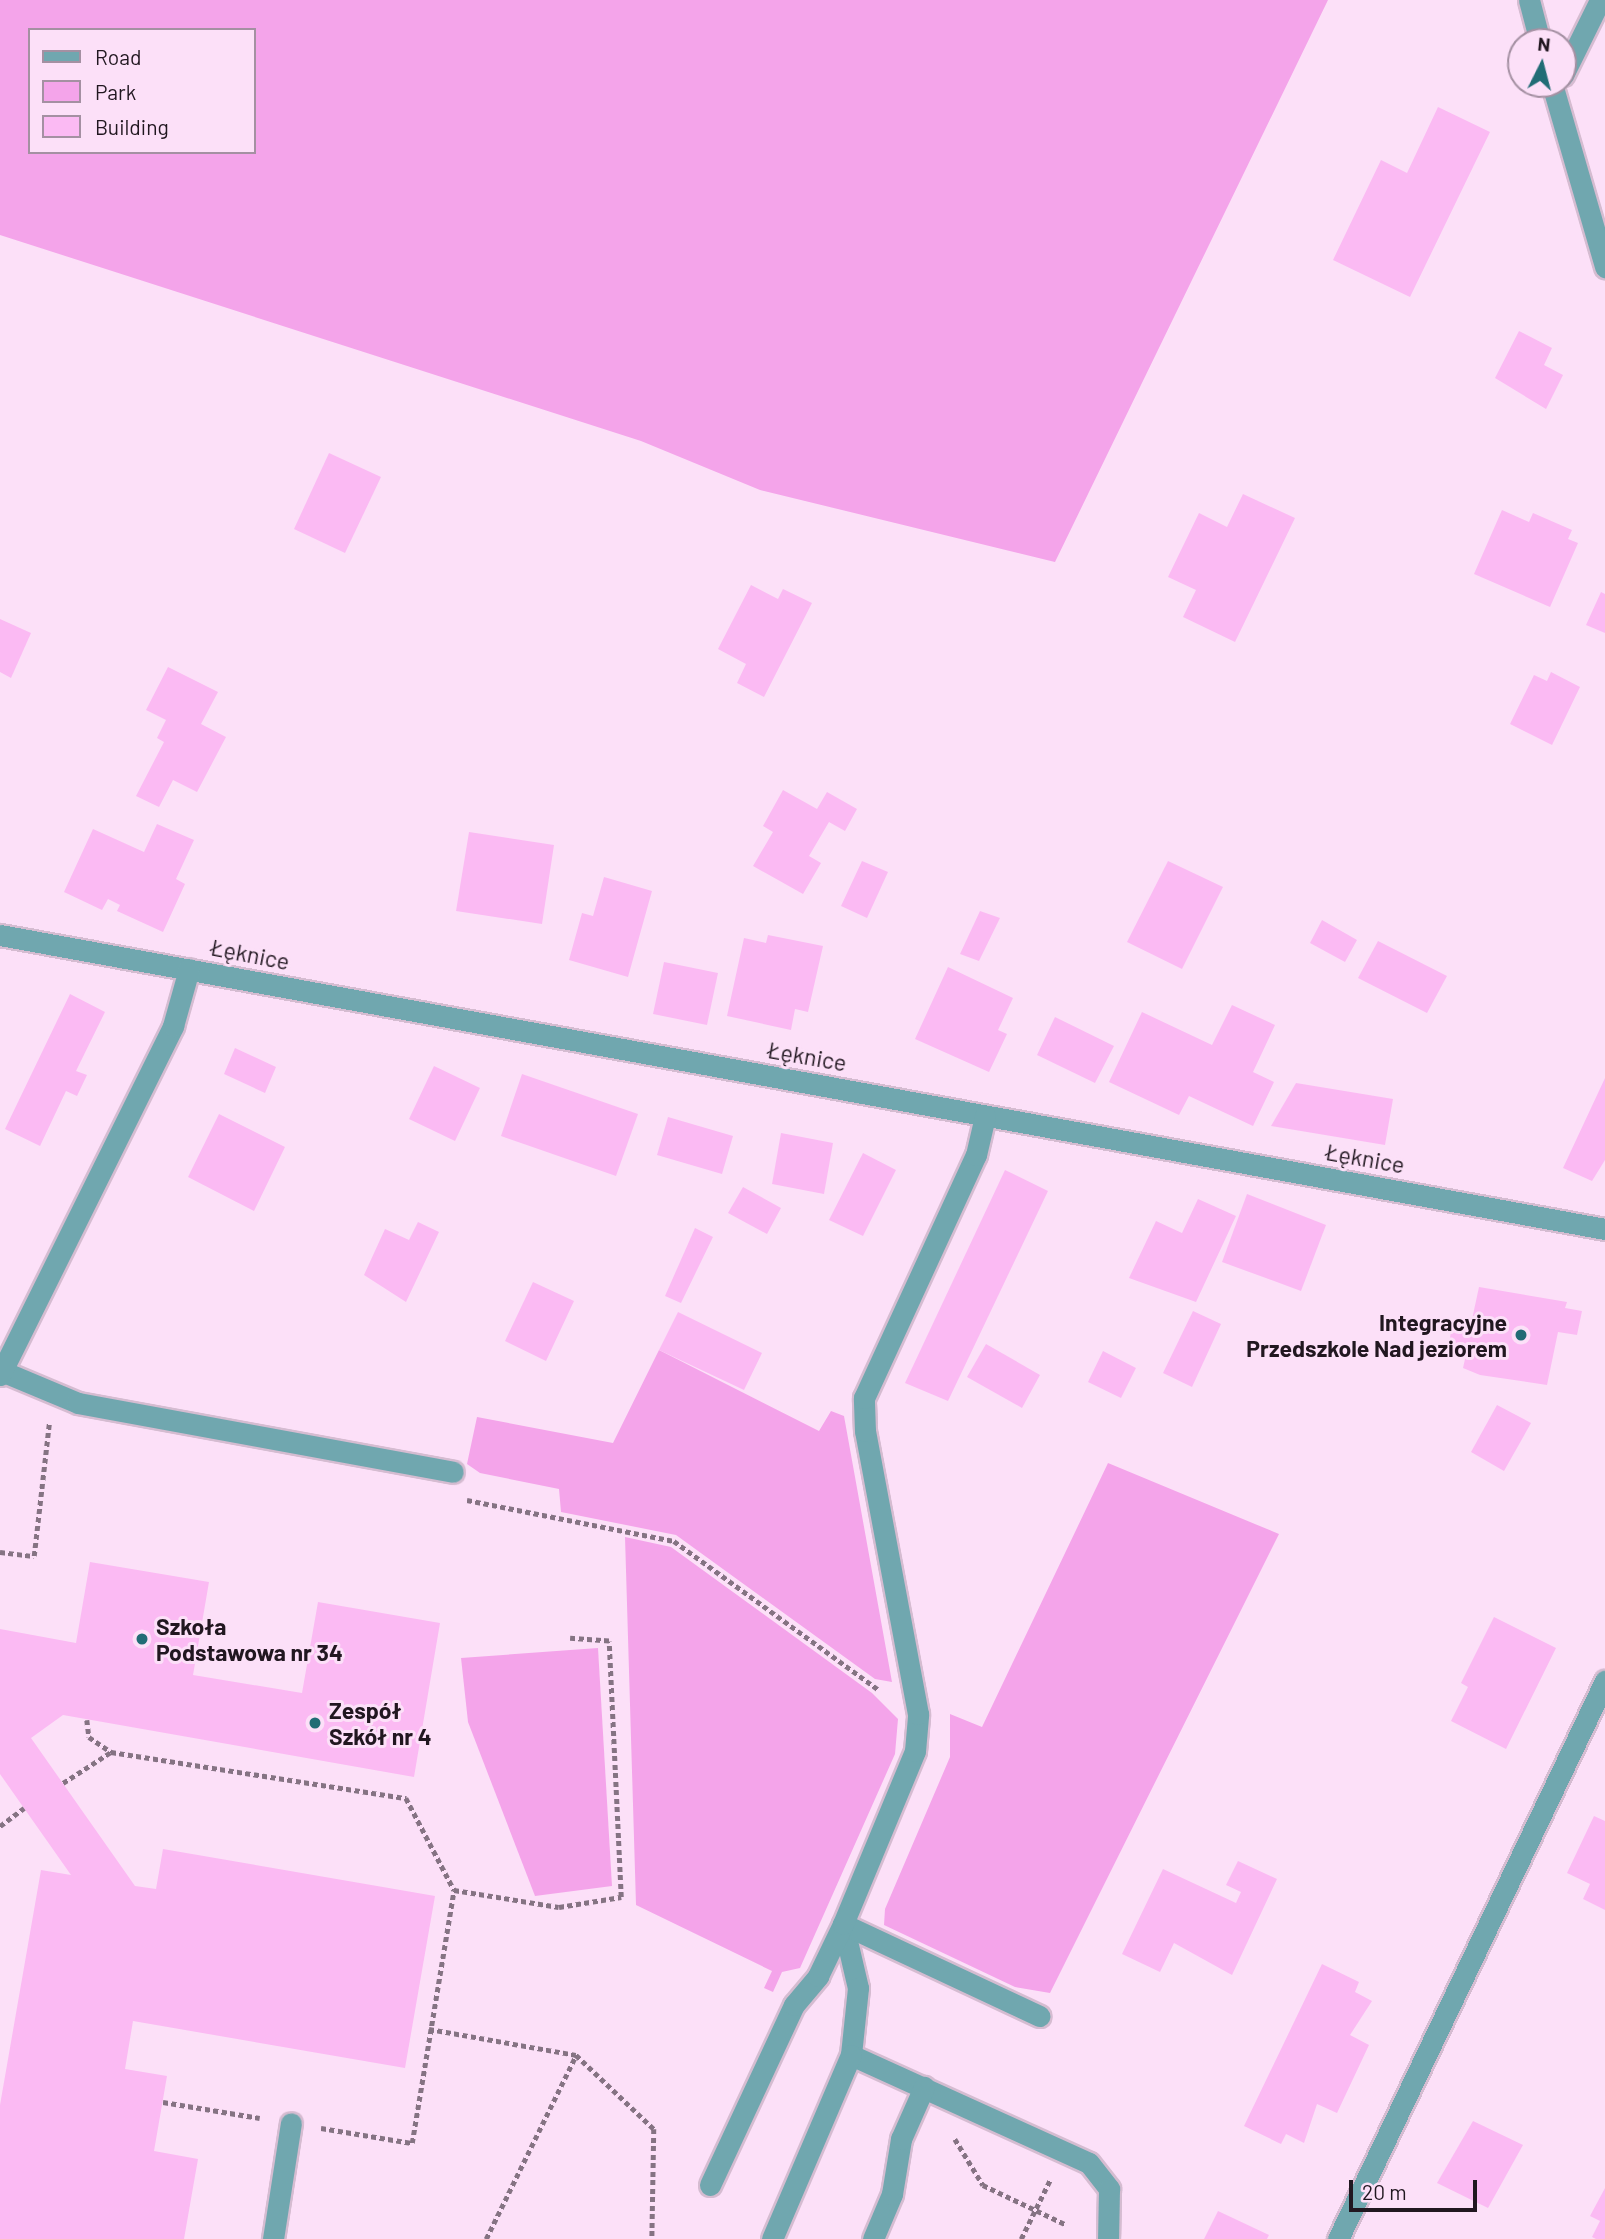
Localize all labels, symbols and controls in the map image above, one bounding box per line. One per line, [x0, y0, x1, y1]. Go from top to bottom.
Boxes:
legend [28, 28, 256, 154]
north arrow [1507, 28, 1577, 98]
text: N [1537, 32, 1552, 56]
text: Road [95, 44, 141, 69]
text: Park [95, 79, 136, 104]
text: Building [95, 114, 169, 139]
street label: Łęknice [208, 933, 292, 975]
street label: Łęknice [765, 1035, 849, 1077]
street label: Łęknice [1323, 1137, 1407, 1179]
place label: Integracyjne Przedszkole Nad jeziorem [1246, 1308, 1507, 1362]
marker: Integracyjne Przedszkole Nad jeziorem [1513, 1327, 1529, 1343]
place label: Szkoła Podstawowa nr 34 [156, 1612, 343, 1666]
marker: Szkoła Podstawowa nr 34 [134, 1631, 150, 1647]
place label: Zespół Szkół nr 4 [329, 1696, 432, 1750]
marker: Zespół Szkół nr 4 [307, 1715, 323, 1731]
scale bar [1353, 2166, 1481, 2210]
text: 20 m [1362, 2179, 1407, 2204]

